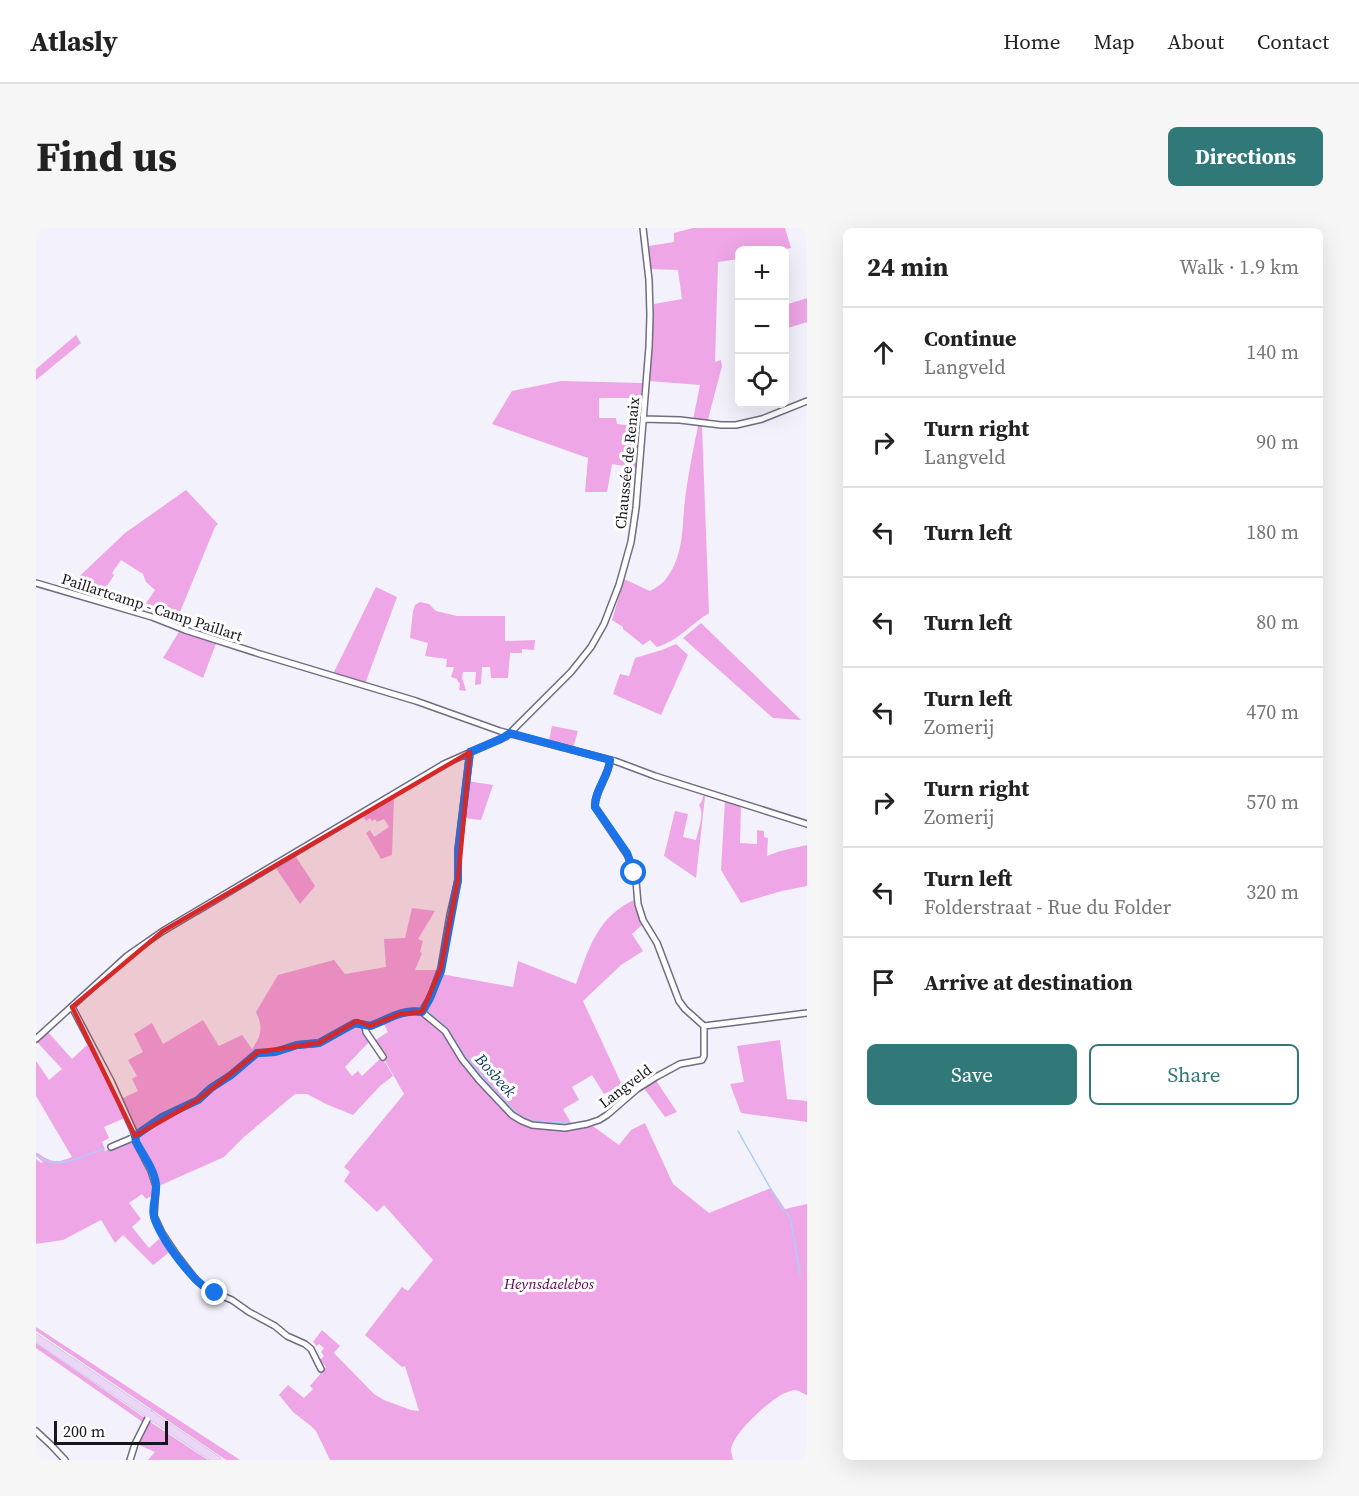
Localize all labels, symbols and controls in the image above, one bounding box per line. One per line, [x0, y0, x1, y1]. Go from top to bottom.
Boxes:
text: Atlasly [30, 22, 118, 60]
text: Home [1003, 27, 1061, 56]
text: Map [1094, 27, 1135, 56]
text: About [1168, 27, 1224, 56]
text: Contact [1257, 27, 1329, 56]
text: Find us [36, 127, 177, 185]
button: Directions [1168, 127, 1323, 186]
map controls [735, 246, 789, 408]
button: + [735, 246, 789, 300]
text: 24 min [867, 249, 949, 285]
text: Walk · 1.9 km [1179, 253, 1299, 281]
button: − [735, 300, 789, 354]
text: Continue [924, 323, 1017, 353]
icon: ahead [867, 336, 900, 369]
text: 140 m [1246, 338, 1299, 366]
text: Langveld [924, 353, 1006, 381]
button: locate [735, 354, 789, 408]
street label: Chaussée de Renaix [610, 396, 644, 530]
text: Turn right [924, 413, 1029, 443]
icon: right [867, 426, 900, 459]
text: 90 m [1256, 428, 1299, 456]
text: Langveld [924, 443, 1006, 471]
icon: left [867, 516, 900, 549]
text: Turn left [924, 517, 1012, 547]
text: 180 m [1246, 518, 1299, 546]
street label: Paillartcamp - Camp Paillart [59, 568, 245, 646]
icon: left [867, 606, 900, 639]
text: Turn left [924, 607, 1012, 637]
text: 80 m [1256, 608, 1299, 636]
text: Turn left [924, 683, 1012, 713]
icon: left [867, 696, 900, 729]
text: 470 m [1246, 698, 1299, 726]
text: Zomerij [924, 713, 994, 741]
text: Turn right [924, 773, 1029, 803]
icon: right [867, 786, 900, 819]
text: 570 m [1246, 788, 1299, 816]
text: Zomerij [924, 803, 994, 831]
route start [620, 859, 646, 885]
text: Turn left [924, 863, 1012, 893]
icon: left [867, 876, 900, 909]
text: 320 m [1246, 878, 1299, 906]
text: Folderstraat - Rue du Folder [924, 893, 1171, 921]
icon: arrive [867, 966, 900, 999]
text: Arrive at destination [924, 967, 1133, 997]
button: Save [867, 1044, 1077, 1105]
button: Share [1089, 1044, 1299, 1105]
water label: Bosbeek [470, 1048, 522, 1102]
street label: Langveld [594, 1059, 656, 1113]
park label: Heynsdaelebos [503, 1273, 595, 1294]
route end [201, 1279, 227, 1305]
scale bar [54, 1418, 168, 1446]
text: 200 m [63, 1420, 105, 1442]

